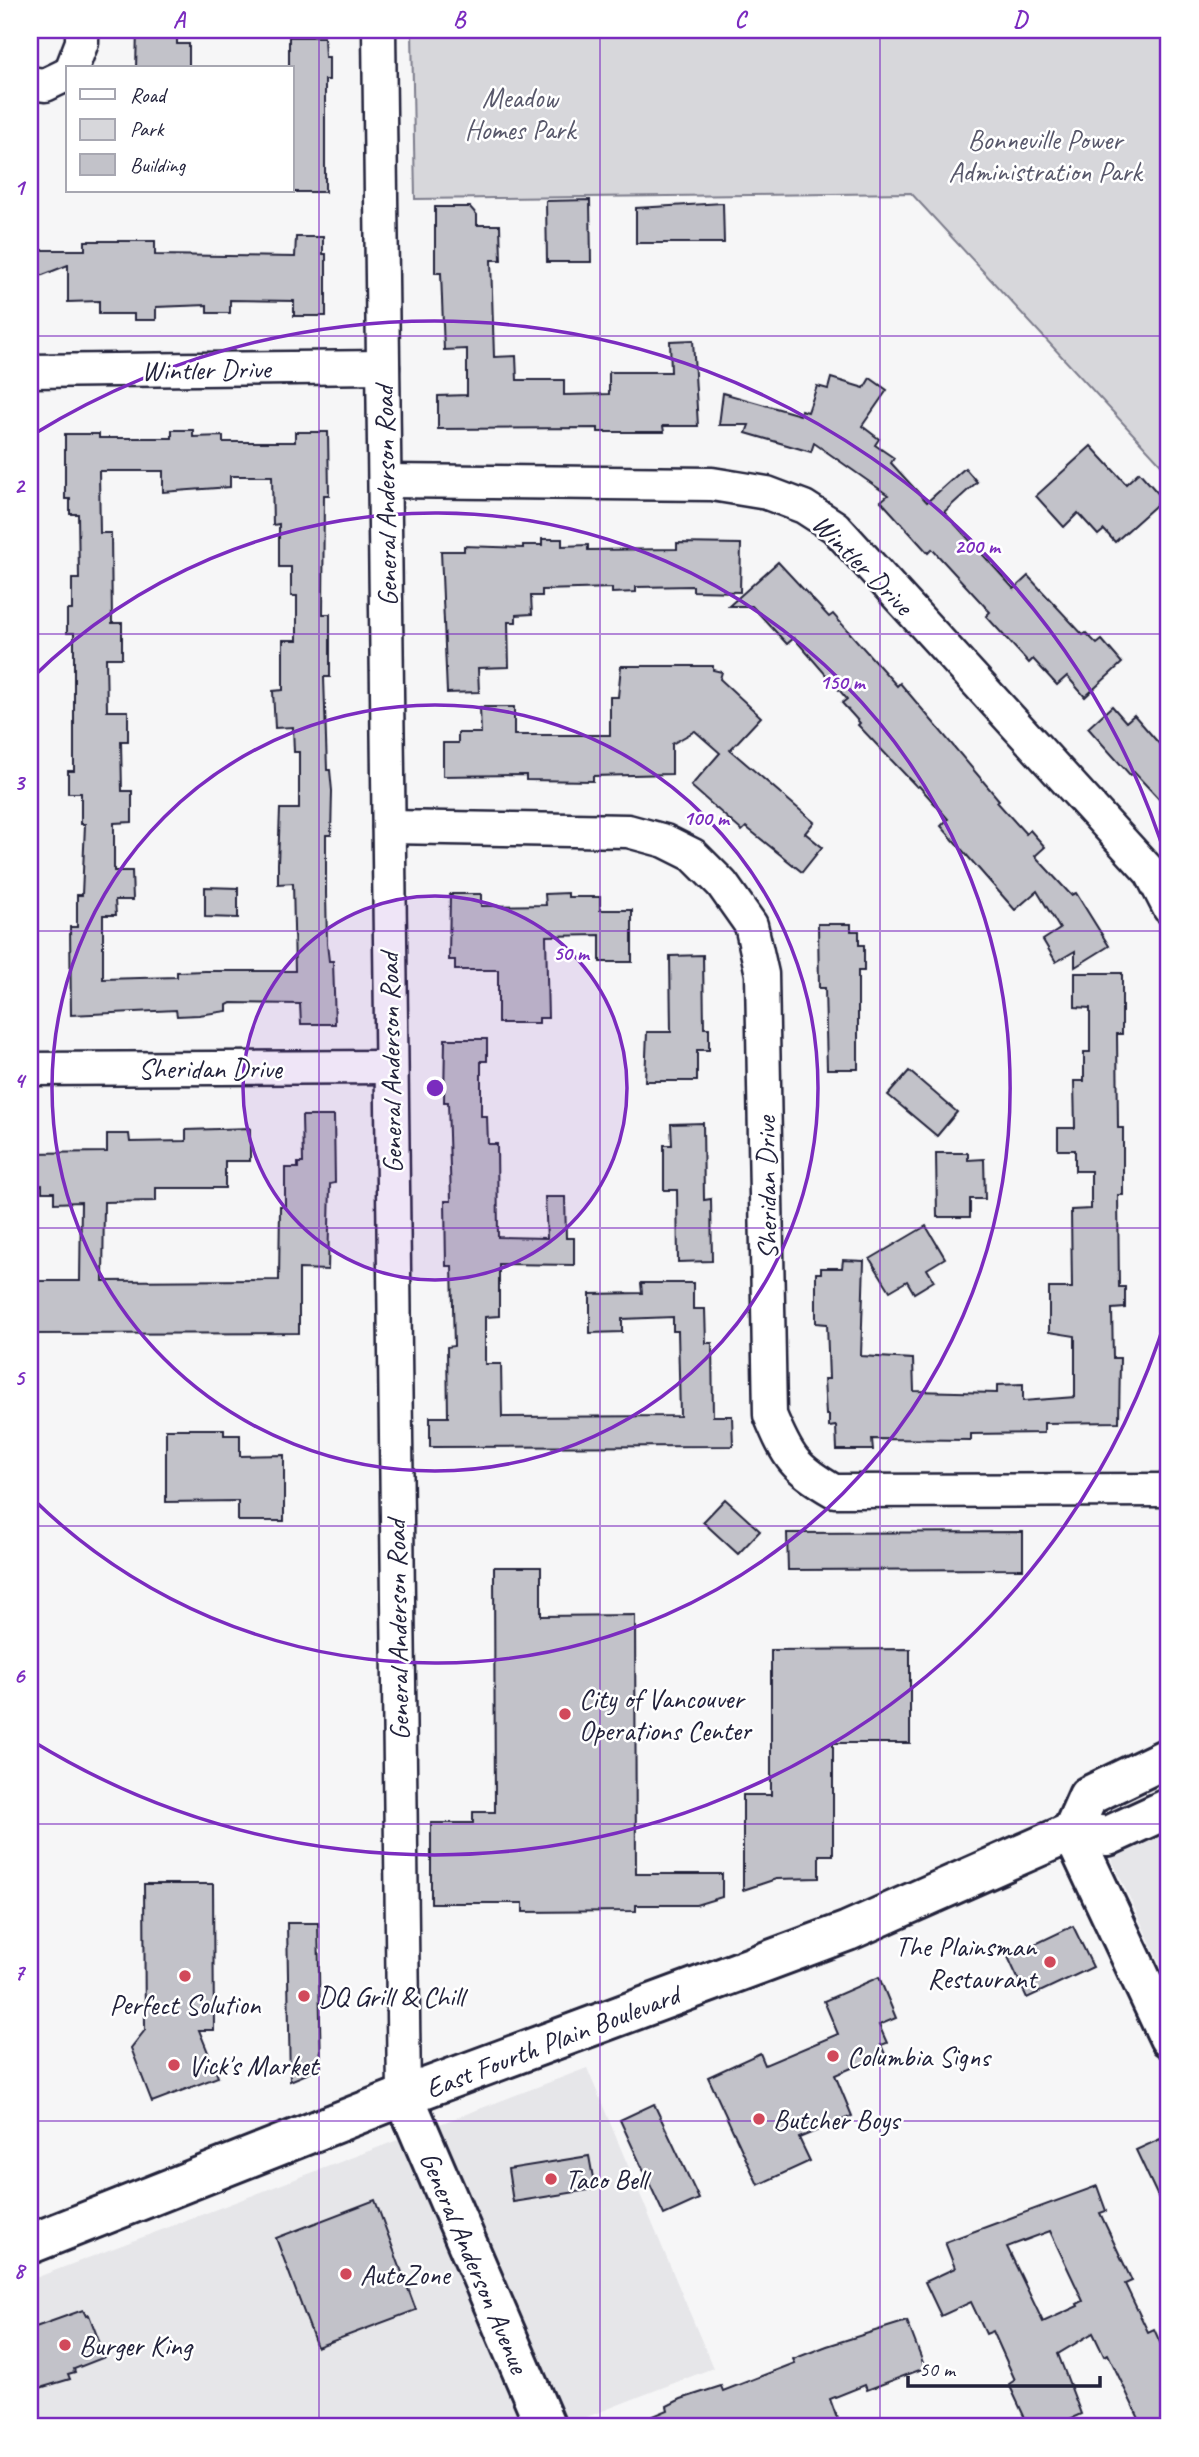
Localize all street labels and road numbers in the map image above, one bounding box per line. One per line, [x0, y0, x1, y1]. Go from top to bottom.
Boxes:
street label: Wintler Drive [141, 351, 273, 388]
street label: General Anderson Road [366, 381, 405, 607]
street label: Wintler Drive [805, 506, 922, 624]
street label: General Anderson Road [371, 948, 410, 1174]
street label: Sheridan Drive [138, 1051, 284, 1086]
street label: Sheridan Drive [748, 1114, 785, 1260]
street label: General Anderson Road [378, 1515, 417, 1741]
street label: East Fourth Plain Boulevard [420, 1976, 688, 2106]
street label: General Anderson Avenue [412, 2146, 538, 2380]

